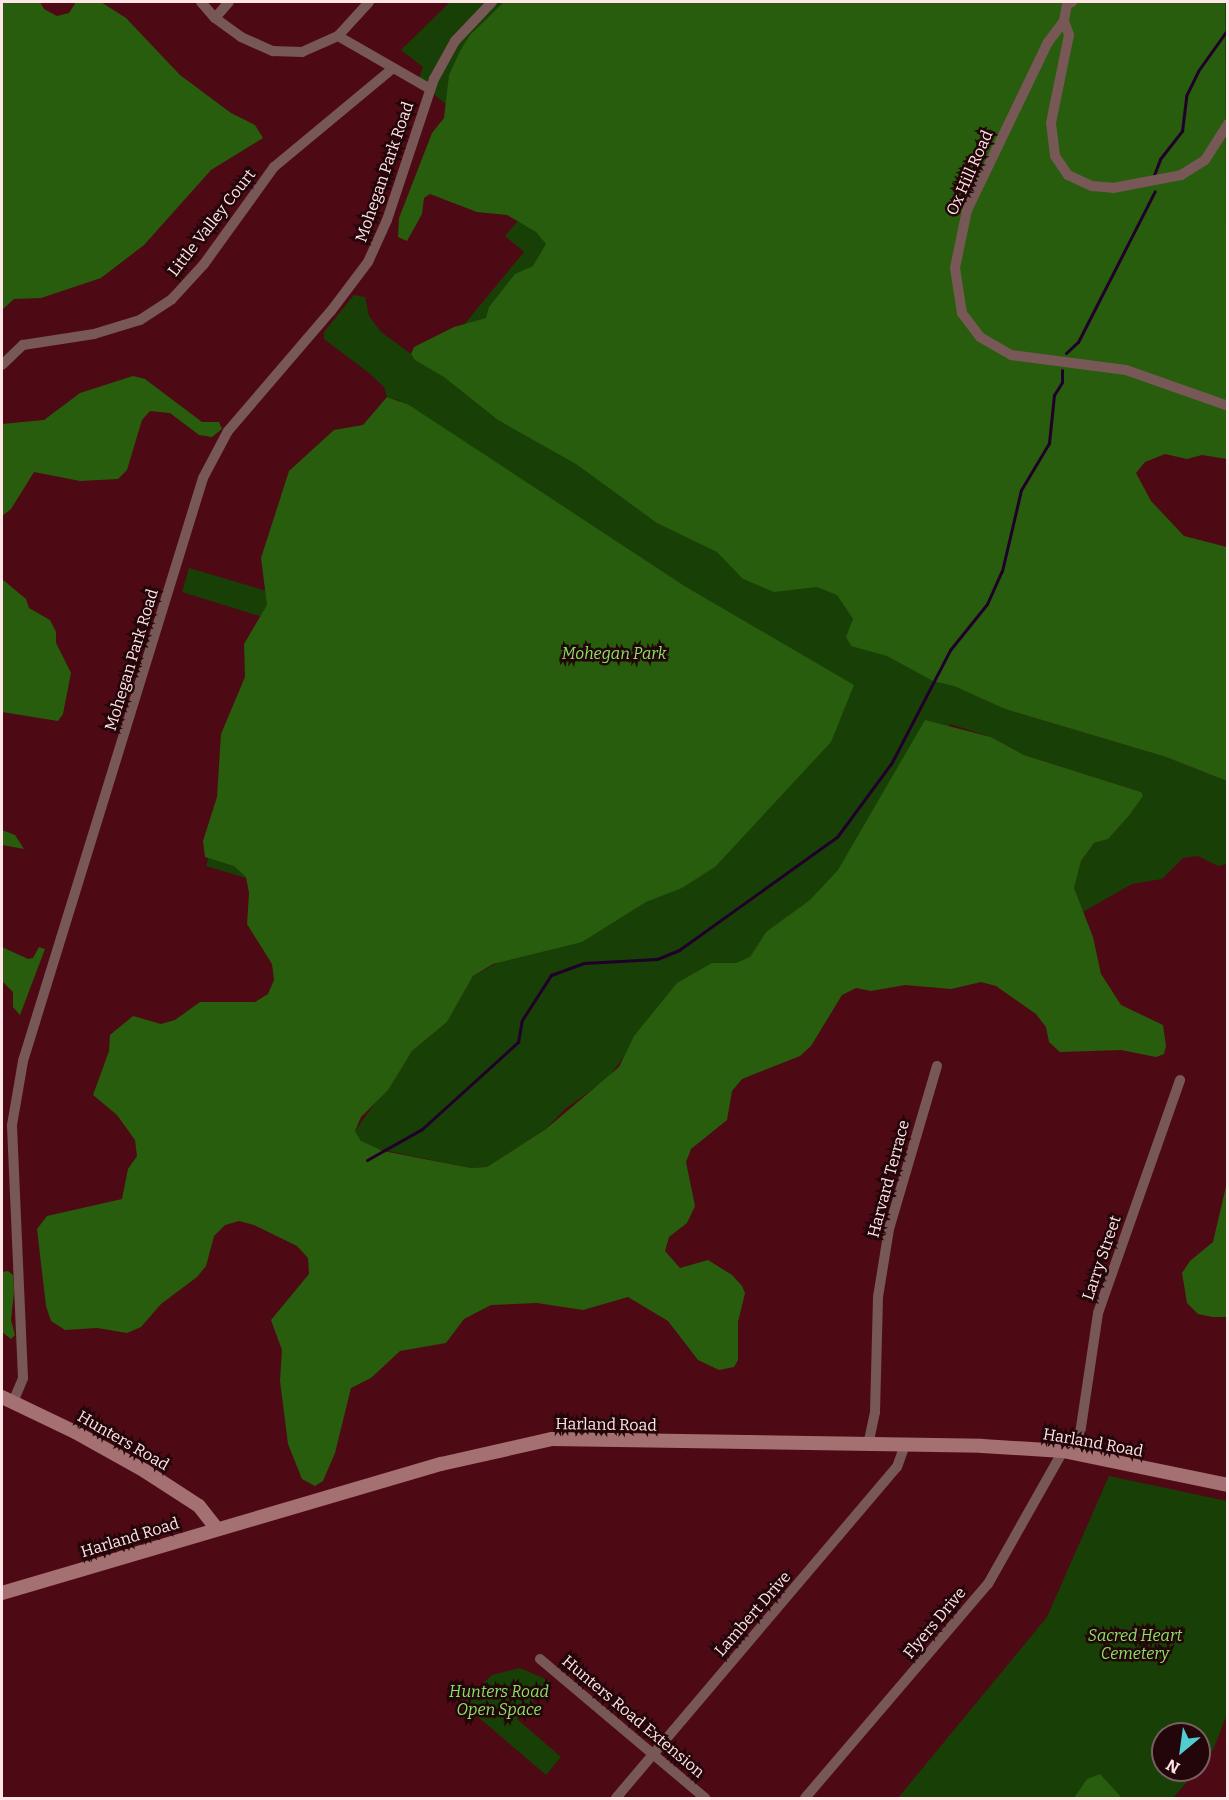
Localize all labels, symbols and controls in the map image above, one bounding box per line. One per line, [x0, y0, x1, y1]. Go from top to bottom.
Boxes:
street label: Mohegan Park Road [352, 99, 418, 245]
street label: Ox Hill Road [943, 127, 997, 219]
street label: Little Valley Court [164, 165, 260, 281]
street label: Mohegan Park Road [101, 587, 163, 733]
park label: Mohegan Park [562, 644, 666, 664]
street label: Harvard Terrace [864, 1118, 914, 1240]
street label: Larry Street [1079, 1213, 1125, 1303]
street label: Hunters Road [74, 1407, 172, 1475]
street label: Harland Road [555, 1415, 657, 1435]
street label: Harland Road [1041, 1425, 1145, 1461]
street label: Harland Road [79, 1514, 181, 1562]
street label: Lambert Drive [711, 1568, 795, 1660]
street label: Flyers Drive [900, 1583, 970, 1663]
park label: Sacred Heart Cemetery [1088, 1626, 1182, 1664]
street label: Hunters Road Extension [558, 1652, 708, 1782]
park label: Hunters Road Open Space [449, 1682, 549, 1720]
north arrow [1151, 1722, 1211, 1782]
text: N [1163, 1755, 1183, 1778]

